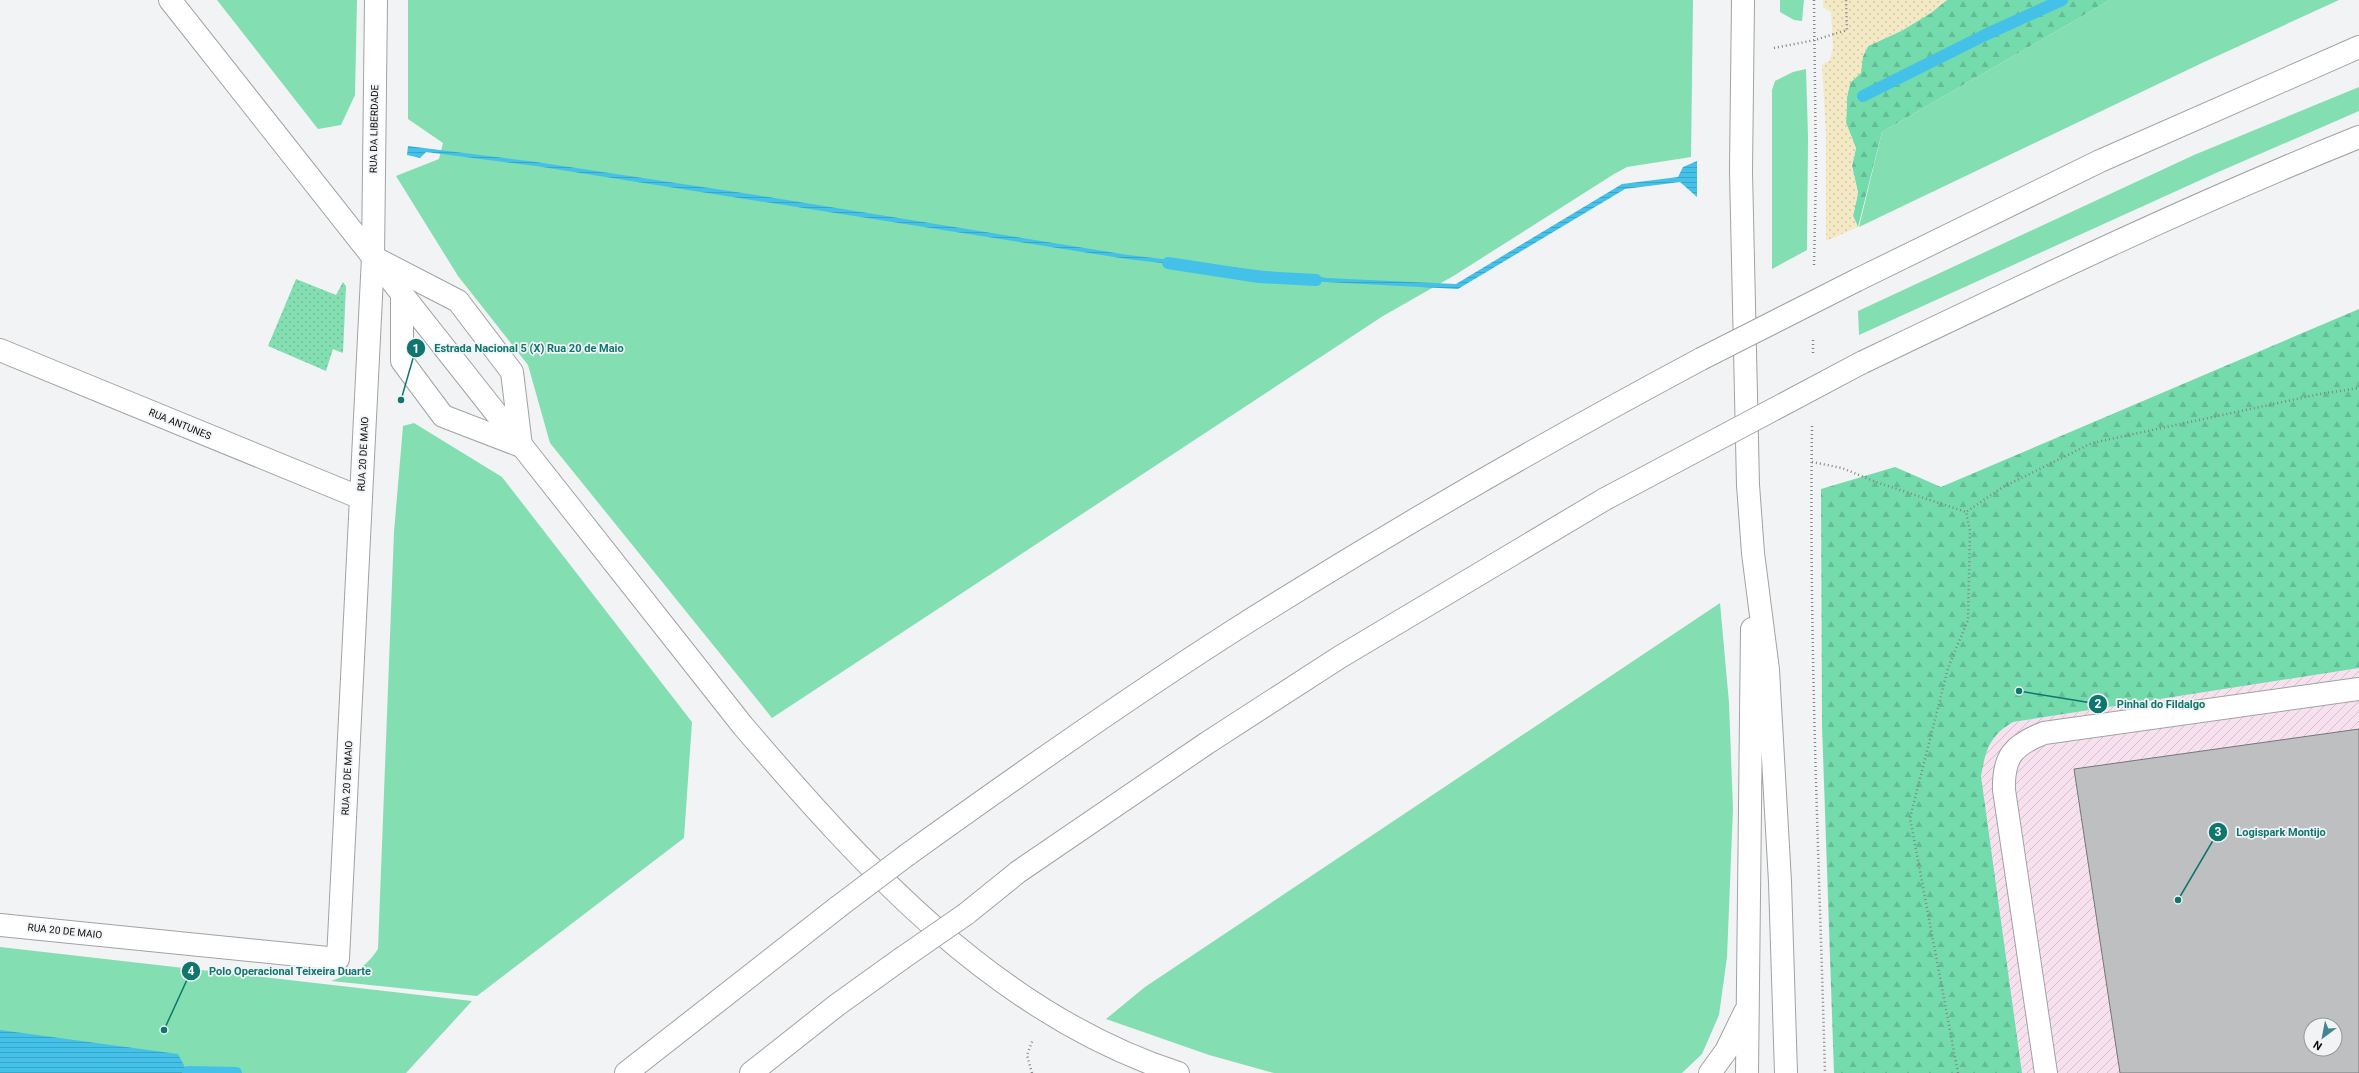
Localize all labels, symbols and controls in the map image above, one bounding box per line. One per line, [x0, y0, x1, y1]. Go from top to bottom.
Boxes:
street label: RUA DA LIBERDADE [368, 84, 380, 173]
callout: Estrada Nacional 5 (X) Rua 20 de Maio [406, 337, 632, 360]
text: 1 [413, 342, 419, 356]
text: Estrada Nacional 5 (X) Rua 20 de Maio [434, 342, 624, 355]
street label: RUA ANTUNES [147, 406, 213, 442]
street label: RUA 20 DE MAIO [356, 416, 370, 492]
callout: Pinhal do Fildalgo [2088, 692, 2213, 715]
text: 2 [2095, 697, 2102, 711]
text: Pinhal do Fildalgo [2117, 698, 2205, 711]
street label: RUA 20 DE MAIO [340, 740, 354, 816]
callout: Logispark Montijo [2208, 820, 2334, 843]
text: 3 [2215, 825, 2222, 839]
text: Logispark Montijo [2236, 826, 2326, 839]
street label: RUA 20 DE MAIO [27, 922, 103, 940]
callout: Polo Operacional Teixeira Duarte [181, 959, 379, 982]
text: 4 [188, 964, 195, 978]
text: Polo Operacional Teixeira Duarte [209, 965, 371, 978]
north arrow [2303, 1017, 2343, 1057]
text: N [2311, 1037, 2325, 1053]

